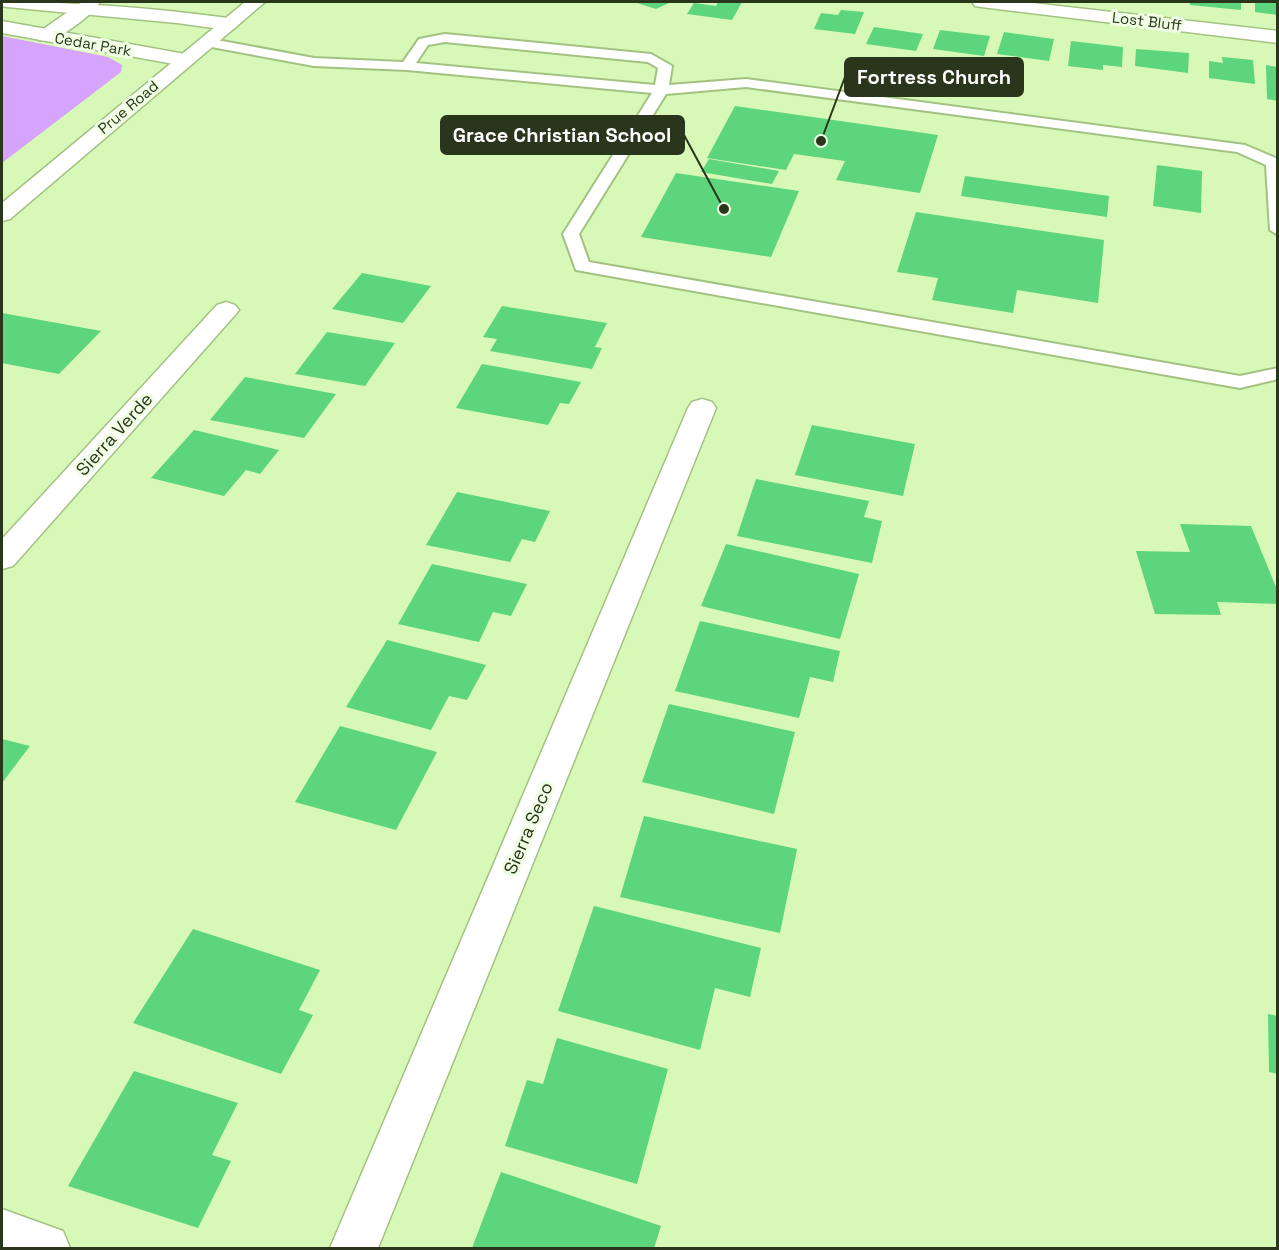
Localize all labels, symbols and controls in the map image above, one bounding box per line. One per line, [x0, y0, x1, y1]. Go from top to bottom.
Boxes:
street label: Lost Bluff [1111, 7, 1183, 35]
street label: Cedar Park [53, 28, 133, 60]
callout: Fortress Church [845, 58, 1023, 96]
text: Fortress Church [857, 64, 1011, 90]
street label: Prue Road [94, 76, 162, 138]
callout: Grace Christian School [441, 116, 684, 154]
text: Grace Christian School [453, 122, 671, 148]
street label: Sierra Verde [71, 388, 157, 480]
street label: Sierra Seco [498, 778, 558, 878]

